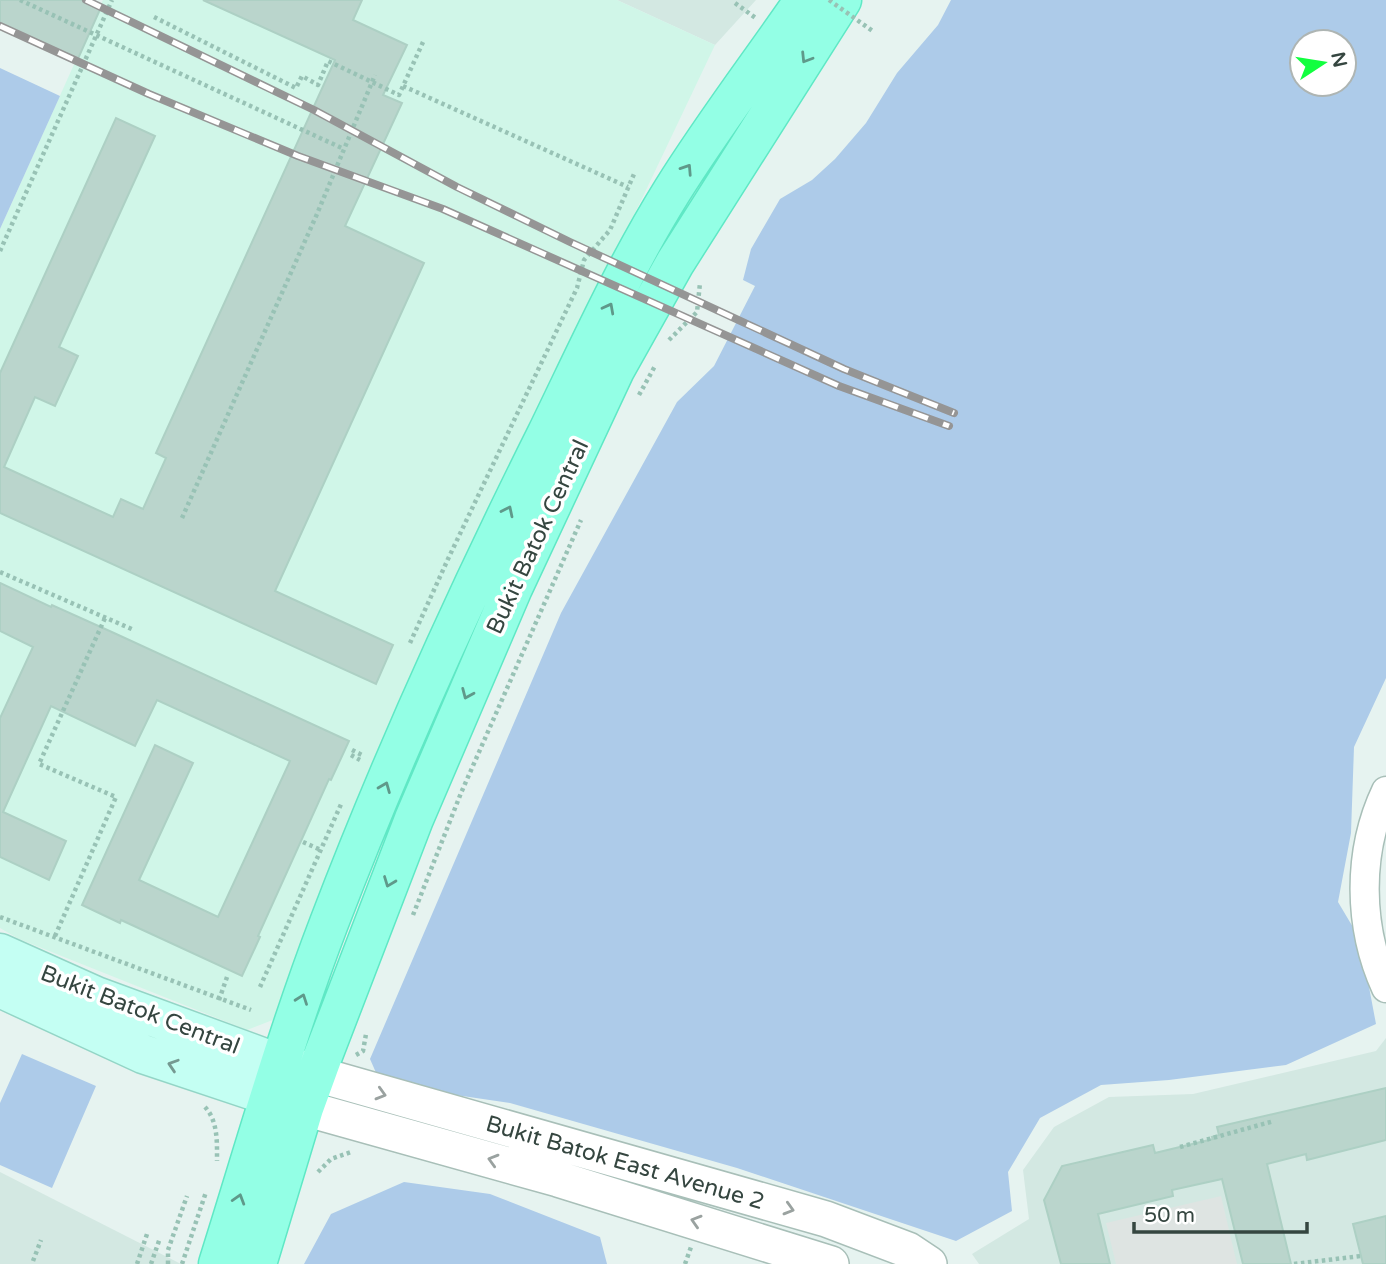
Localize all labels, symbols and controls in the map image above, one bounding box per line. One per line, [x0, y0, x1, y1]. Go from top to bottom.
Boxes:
north arrow [1288, 28, 1358, 98]
one-way arrow [801, 50, 814, 63]
text: N [1326, 50, 1351, 69]
one-way arrow [678, 164, 691, 177]
one-way arrow [601, 303, 615, 315]
street label: Bukit Batok Central [481, 435, 595, 639]
one-way arrow [499, 506, 513, 518]
one-way arrow [461, 686, 475, 699]
one-way arrow [377, 782, 391, 795]
one-way arrow [384, 876, 398, 888]
street label: Bukit Batok Central [36, 959, 244, 1061]
one-way arrow [294, 993, 308, 1006]
one-way arrow [168, 1058, 180, 1073]
one-way arrow [375, 1085, 387, 1100]
street label: Bukit Batok East Avenue 2 [483, 1110, 767, 1216]
one-way arrow [487, 1154, 499, 1169]
scale bar [1134, 1190, 1307, 1234]
one-way arrow [230, 1193, 245, 1205]
one-way arrow [782, 1201, 794, 1215]
text: 50 m [1144, 1203, 1195, 1228]
one-way arrow [690, 1214, 702, 1229]

